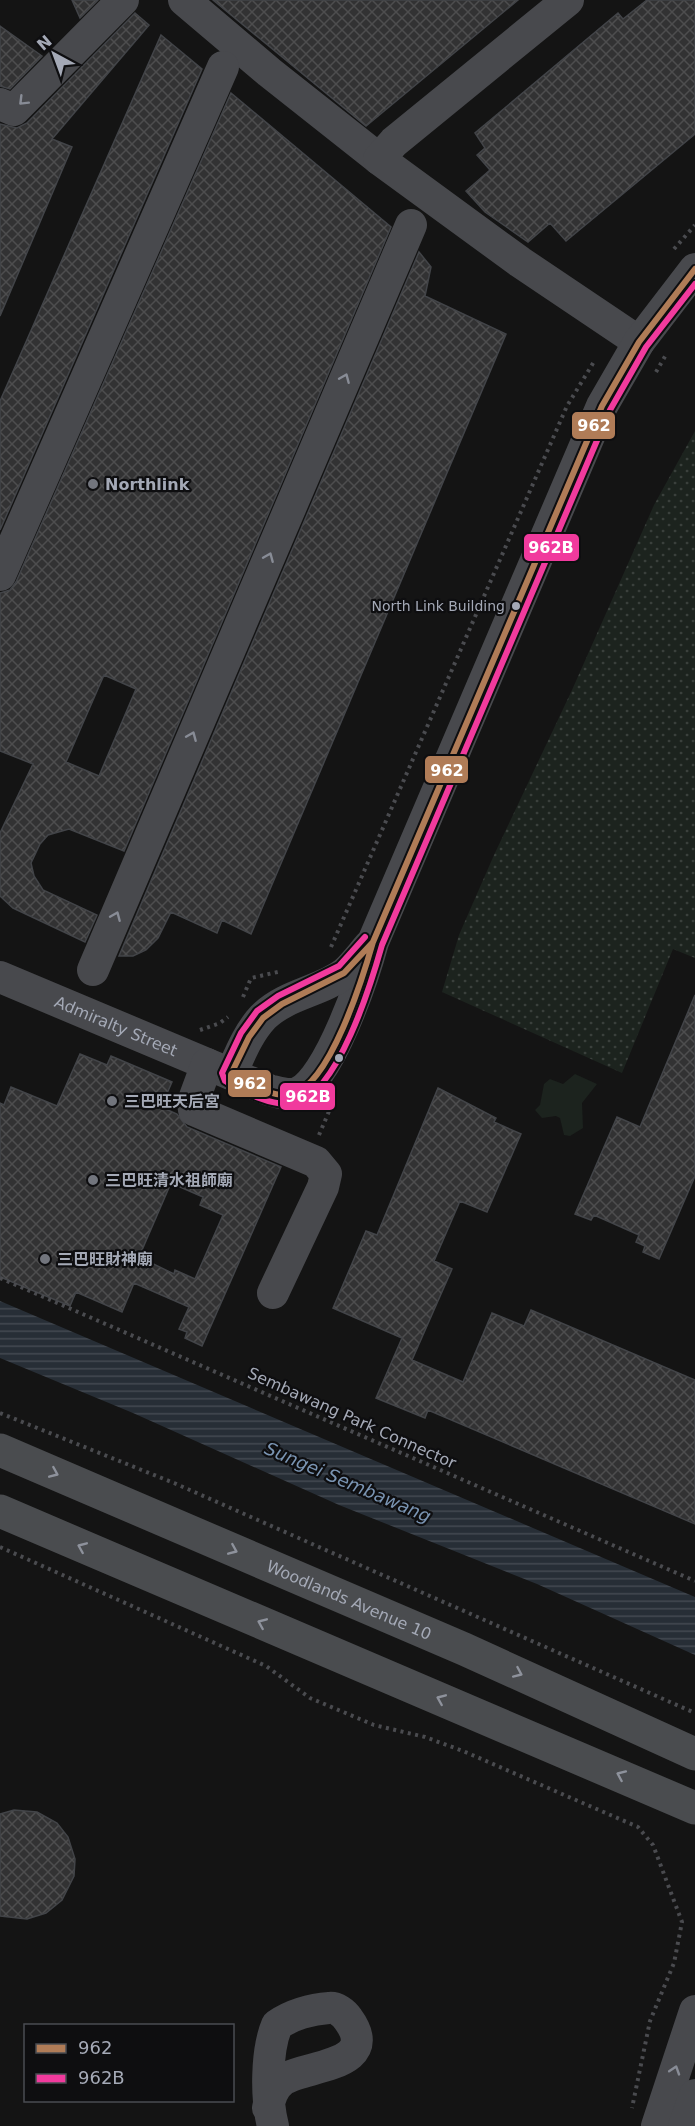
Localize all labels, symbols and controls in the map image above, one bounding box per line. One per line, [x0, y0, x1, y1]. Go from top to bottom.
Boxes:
north arrow [24, 24, 84, 84]
text: N [33, 31, 56, 55]
one-way arrow [19, 94, 30, 105]
one-way arrow [338, 373, 350, 384]
line badge: 962 [571, 411, 616, 440]
text: 962 [577, 416, 611, 435]
place label: Northlink [105, 475, 190, 494]
marker: Northlink [86, 477, 100, 491]
line badge: 962B [523, 533, 580, 562]
text: 962B [528, 538, 574, 557]
one-way arrow [262, 552, 274, 563]
place label: North Link Building [371, 598, 505, 614]
marker: North Link Building [510, 600, 522, 612]
one-way arrow [185, 732, 197, 743]
line badge: 962 [424, 755, 469, 784]
text: 962 [430, 761, 464, 780]
one-way arrow [109, 911, 121, 922]
street label: Admiralty Street [52, 992, 180, 1060]
unlabelled marker [333, 1052, 345, 1064]
line badge: 962 [227, 1069, 272, 1098]
text: 962 [233, 1074, 267, 1093]
line badge: 962B [279, 1082, 336, 1111]
text: 962B [285, 1087, 331, 1106]
place label: 三巴旺天后宮 [124, 1092, 220, 1111]
marker: 三巴旺天后宮 [105, 1094, 119, 1108]
place label: 三巴旺清水祖師廟 [105, 1171, 233, 1190]
marker: 三巴旺清水祖師廟 [86, 1173, 100, 1187]
place label: 三巴旺財神廟 [57, 1250, 153, 1269]
marker: 三巴旺財神廟 [38, 1252, 52, 1266]
street label: Sembawang Park Connector [245, 1363, 459, 1473]
water label: Sungei Sembawang [262, 1437, 434, 1527]
one-way arrow [47, 1466, 58, 1478]
one-way arrow [77, 1542, 88, 1554]
one-way arrow [226, 1543, 237, 1555]
street label: Woodlands Avenue 10 [264, 1556, 435, 1644]
one-way arrow [257, 1618, 268, 1630]
one-way arrow [512, 1666, 523, 1678]
one-way arrow [436, 1694, 447, 1706]
one-way arrow [616, 1770, 627, 1782]
legend [24, 2024, 234, 2102]
text: 962 [78, 2037, 112, 2058]
one-way arrow [668, 2065, 681, 2076]
text: 962B [78, 2067, 125, 2088]

